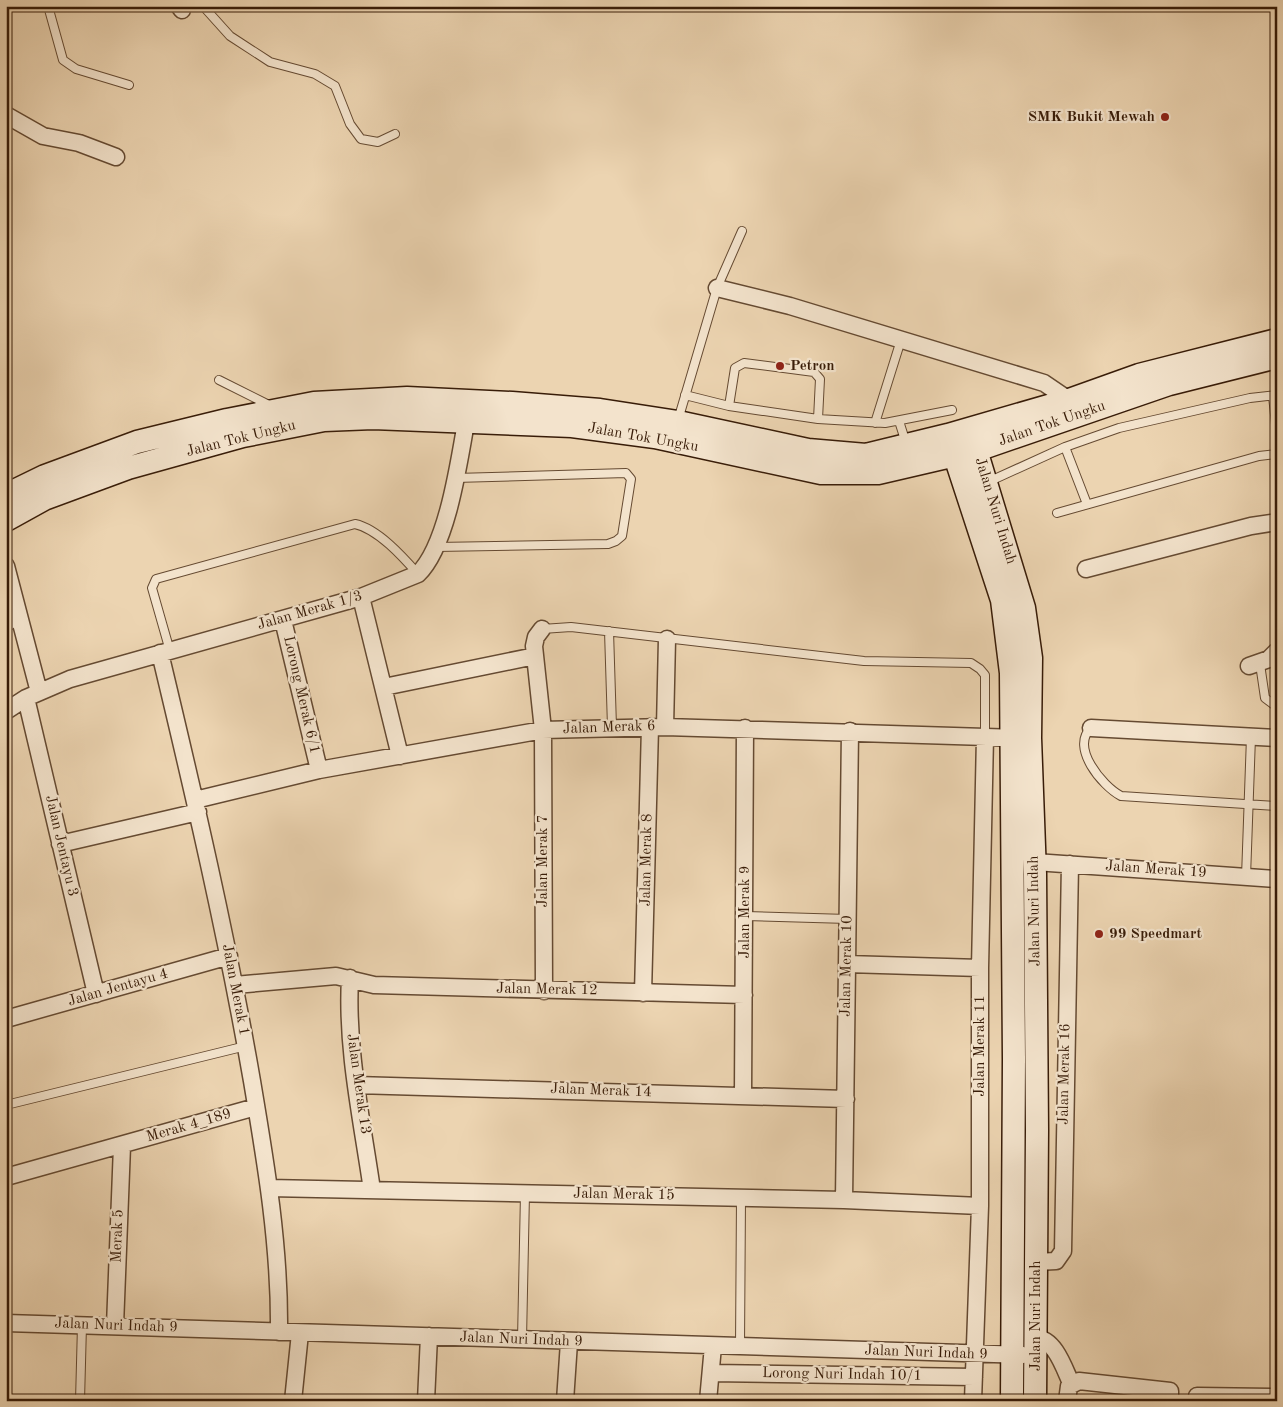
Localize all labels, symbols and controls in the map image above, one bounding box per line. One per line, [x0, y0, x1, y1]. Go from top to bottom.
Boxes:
place label: SMK Bukit Mewah [1028, 110, 1155, 125]
marker: SMK Bukit Mewah [1159, 111, 1171, 123]
place label: Petron [790, 359, 835, 374]
marker: Petron [774, 360, 786, 372]
street label: Jalan Tok Ungku [997, 399, 1107, 449]
street label: Jalan Tok Ungku [185, 418, 297, 460]
street label: Jalan Tok Ungku [586, 421, 700, 455]
street label: Jalan Nuri Indah [972, 456, 1018, 566]
street label: Jalan Merak 1/3 [256, 589, 364, 633]
street label: Lorong Merak 6/1 [280, 635, 322, 755]
street label: Jalan Merak 6 [562, 719, 656, 737]
street label: Jalan Jentayu 3 [42, 794, 80, 898]
street label: Jalan Merak 8 [639, 813, 655, 907]
street label: Jalan Merak 7 [536, 814, 551, 908]
street label: Jalan Nuri Indah [1027, 856, 1043, 966]
street label: Jalan Merak 19 [1105, 859, 1207, 881]
street label: Jalan Merak 9 [738, 865, 753, 959]
street label: Jalan Merak 10 [839, 915, 855, 1017]
place label: 99 Speedmart [1109, 927, 1202, 942]
marker: 99 Speedmart [1093, 928, 1105, 940]
street label: Jalan Merak 1 [219, 943, 251, 1037]
street label: Jalan Jentayu 4 [66, 967, 170, 1009]
street label: Jalan Merak 12 [496, 982, 598, 998]
street label: Jalan Merak 11 [973, 995, 988, 1097]
street label: Jalan Merak 16 [1057, 1023, 1073, 1125]
street label: Jalan Merak 13 [343, 1033, 373, 1135]
street label: Jalan Merak 14 [550, 1082, 652, 1100]
street label: Merak 4_189 [145, 1107, 233, 1145]
street label: Jalan Merak 15 [573, 1187, 675, 1203]
street label: Merak 5 [110, 1209, 126, 1263]
street label: Jalan Nuri Indah [1029, 1261, 1044, 1371]
street label: Jalan Nuri Indah 9 [54, 1316, 178, 1336]
street label: Jalan Nuri Indah 9 [459, 1330, 583, 1350]
street label: Jalan Nuri Indah 9 [864, 1343, 988, 1363]
street label: Lorong Nuri Indah 10/1 [762, 1366, 922, 1384]

